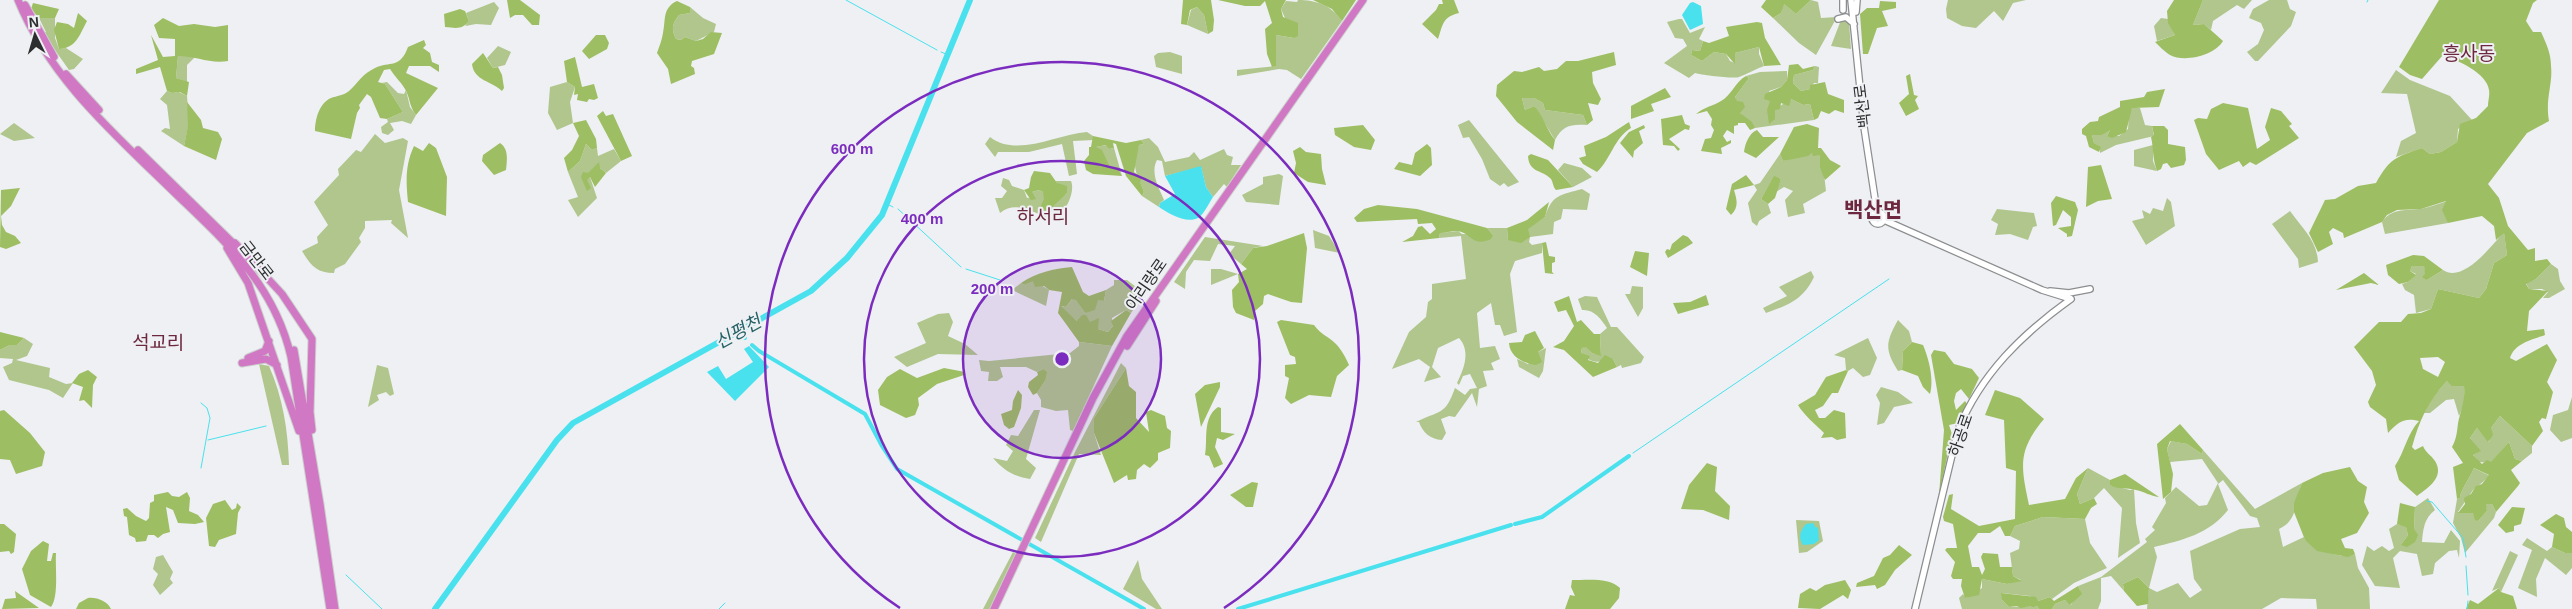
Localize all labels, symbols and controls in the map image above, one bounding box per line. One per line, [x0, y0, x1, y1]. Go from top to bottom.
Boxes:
north arrow [10, 10, 60, 60]
text: N [28, 14, 40, 30]
district label: 흥사동 [2443, 43, 2495, 64]
street label: 백산로 [1851, 83, 1874, 129]
text: 600 m [831, 140, 873, 157]
district label: 백산면 [1844, 198, 1902, 221]
district label: 하서리 [1017, 206, 1069, 227]
text: 400 m [901, 210, 943, 227]
street label: 금만로 [236, 238, 277, 283]
street label: 아리랑로 [1123, 255, 1170, 313]
text: 200 m [971, 280, 1013, 297]
water label: 신평천 [711, 310, 767, 353]
district label: 석교리 [132, 332, 184, 353]
centre of rings [1053, 350, 1071, 368]
street label: 하공로 [1945, 411, 1976, 459]

